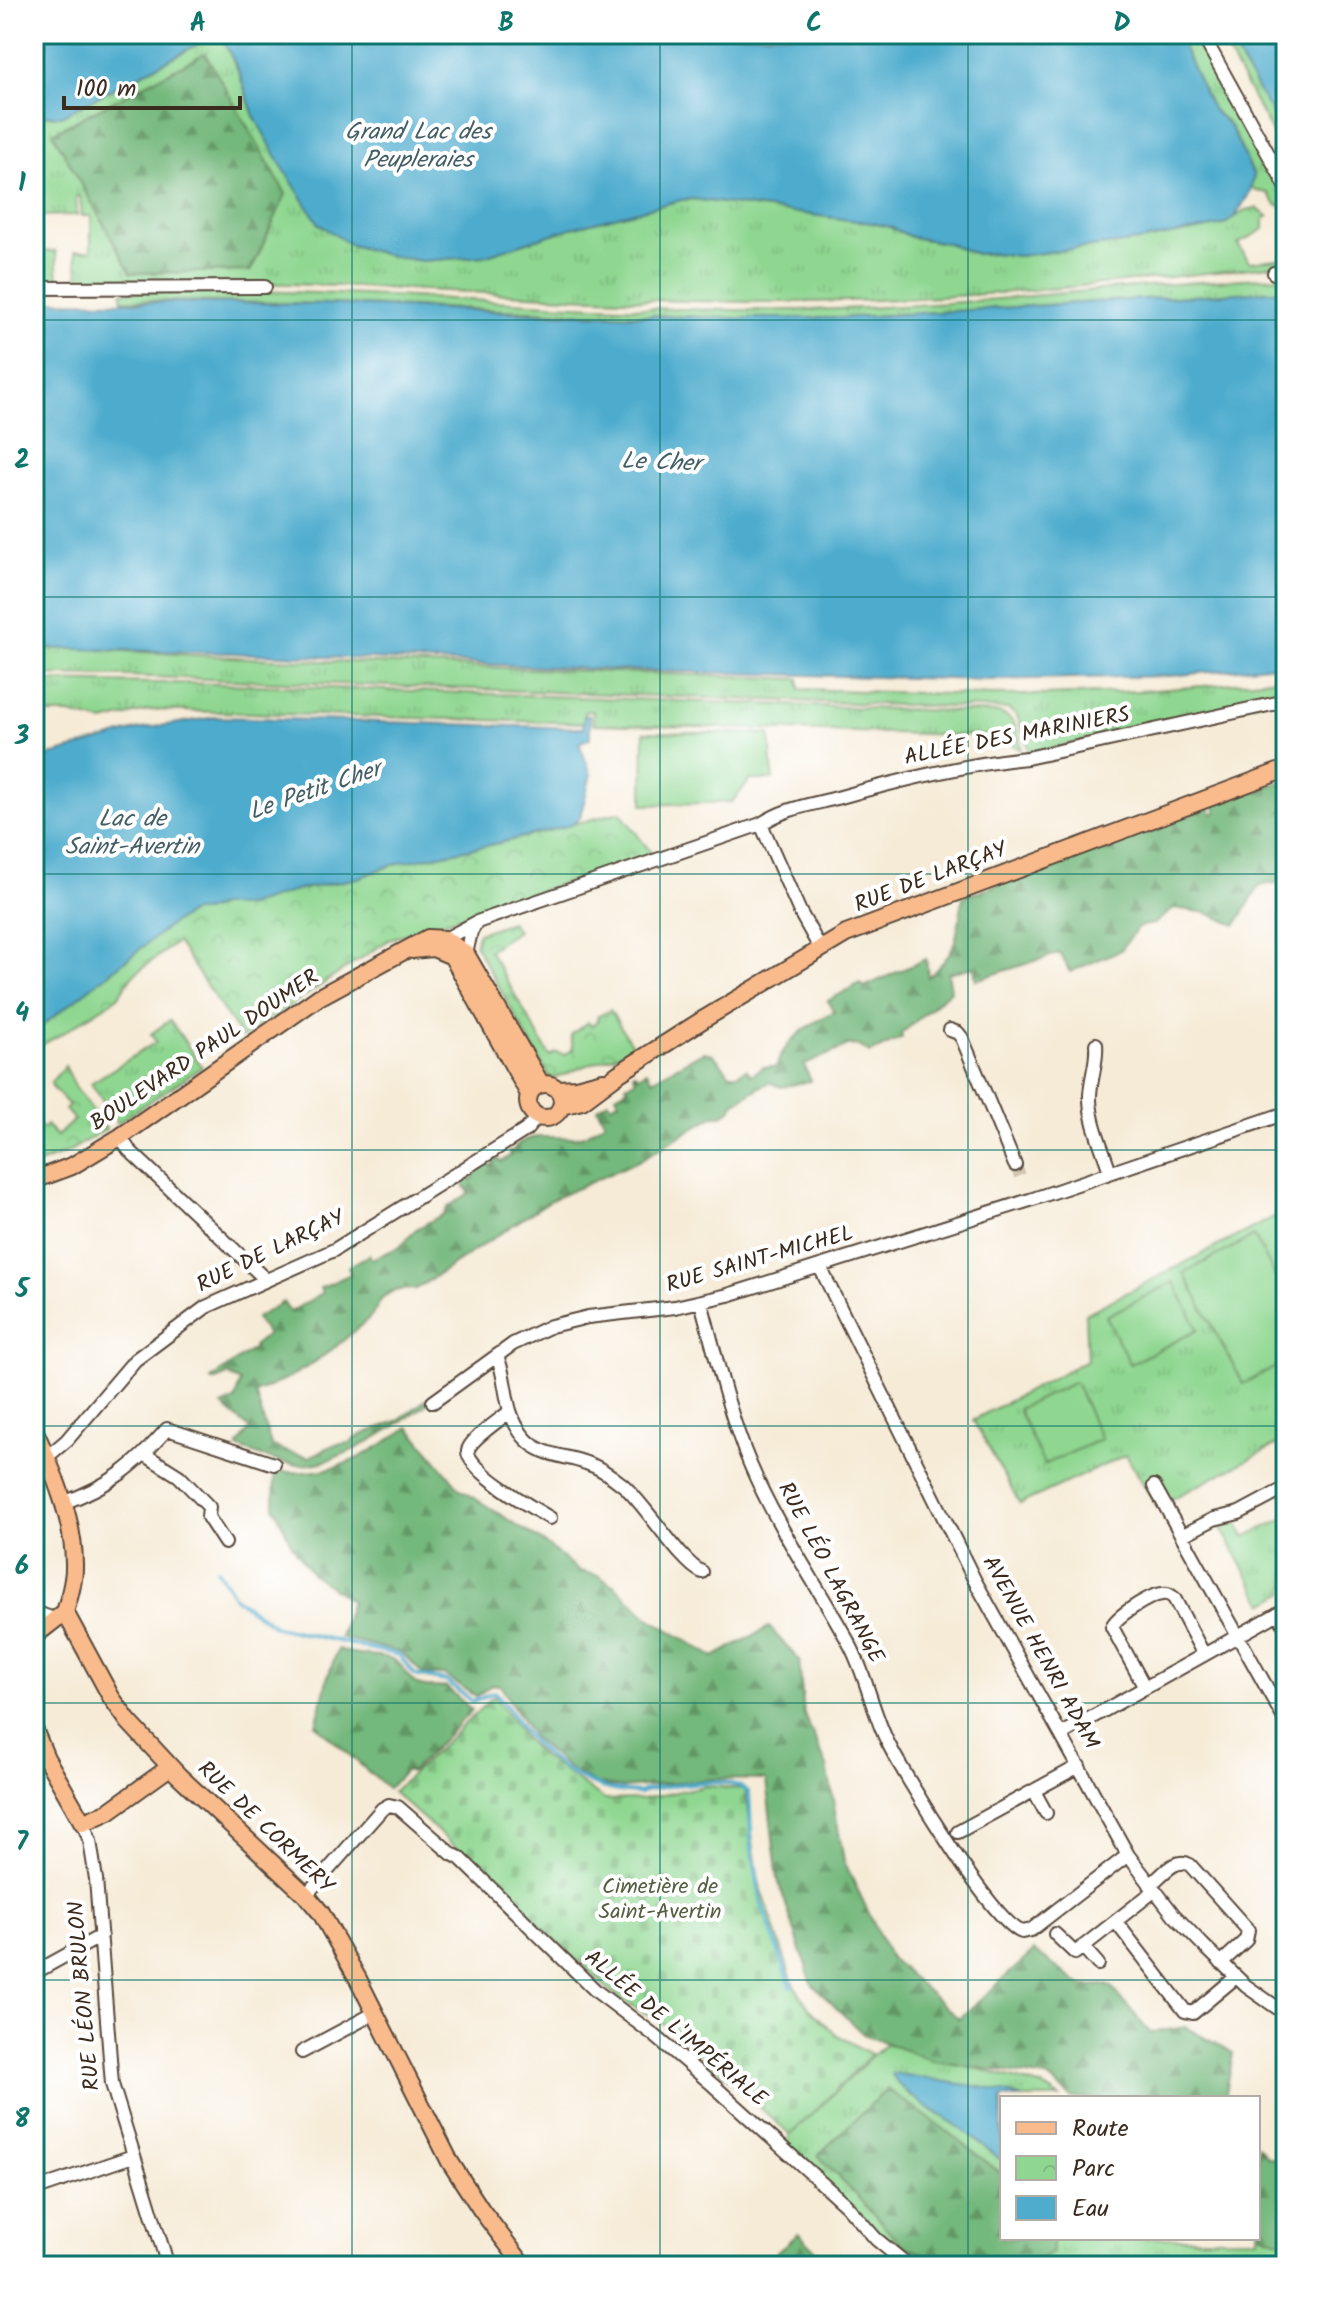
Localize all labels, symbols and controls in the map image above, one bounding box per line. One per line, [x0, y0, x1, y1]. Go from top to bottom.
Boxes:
text: A [190, 3, 206, 45]
text: B [498, 3, 514, 45]
text: C [806, 3, 822, 45]
text: D [1113, 3, 1131, 45]
scale bar [64, 60, 240, 110]
text: 100 m [76, 70, 136, 109]
water label: Grand Lac des Peupleraies [345, 113, 494, 180]
text: 1 [18, 163, 26, 205]
text: 2 [14, 440, 30, 482]
water label: Le Cher [621, 442, 706, 484]
street label: ALLÉE DES MARINIERS [901, 698, 1133, 776]
text: 3 [14, 716, 29, 758]
water label: Le Petit Cher [244, 749, 391, 832]
water label: Lac de Saint-Avertin [65, 800, 201, 867]
street label: RUE DE LARÇAY [850, 832, 1014, 923]
street label: BOULEVARD PAUL DOUMER [83, 961, 327, 1141]
text: 4 [15, 993, 29, 1035]
street label: RUE DE LARÇAY [191, 1200, 352, 1303]
street label: RUE SAINT-MICHEL [662, 1217, 858, 1303]
text: 5 [14, 1269, 30, 1311]
street label: RUE LÉO LAGRANGE [767, 1476, 893, 1671]
text: 6 [15, 1546, 29, 1588]
street label: AVENUE HENRI ADAM [972, 1550, 1108, 1757]
street label: RUE DE CORMERY [189, 1753, 342, 1904]
text: 7 [16, 1822, 29, 1864]
park label: Cimetière de Saint-Avertin [599, 1870, 721, 1930]
street label: RUE LÉON BRULON [59, 1900, 111, 2092]
street label: ALLÉE DE L'IMPÉRIALE [576, 1942, 775, 2117]
legend [1000, 2096, 1260, 2240]
text: 8 [14, 2099, 30, 2141]
text: Route [1072, 2110, 1129, 2149]
text: Parc [1072, 2150, 1115, 2189]
text: Eau [1072, 2190, 1109, 2229]

